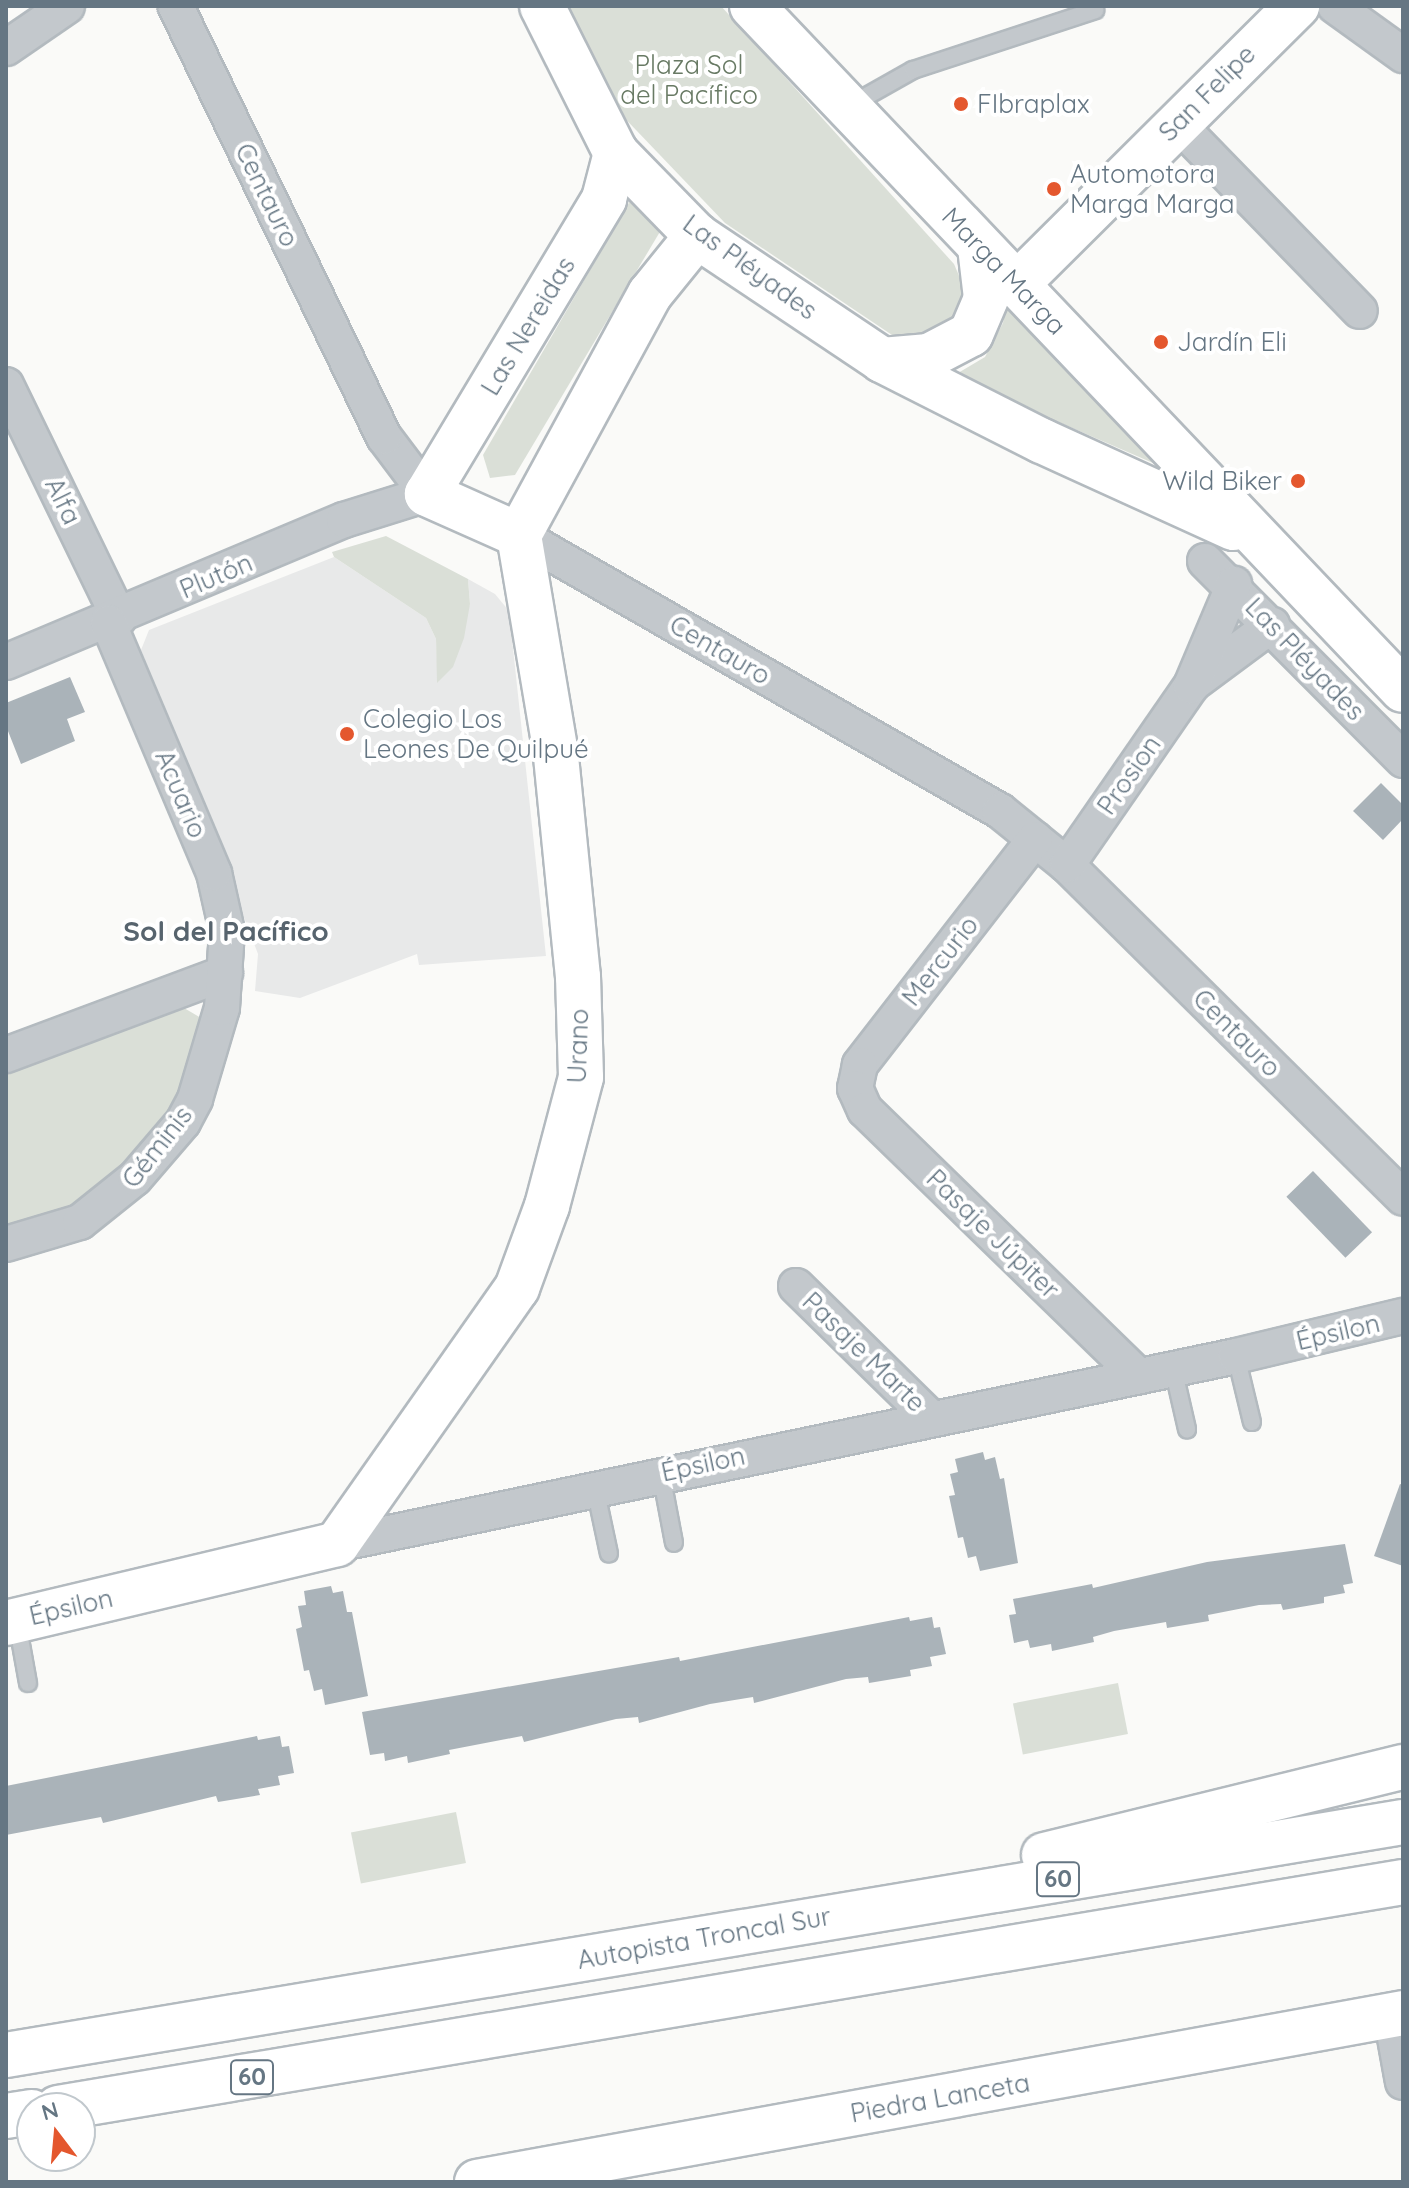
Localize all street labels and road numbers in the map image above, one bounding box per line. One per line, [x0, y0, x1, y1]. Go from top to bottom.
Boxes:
street label: San Felipe [1152, 38, 1262, 148]
street label: Centauro [229, 138, 305, 252]
street label: Marga Marga [936, 201, 1072, 341]
street label: Las Pléyades [677, 208, 823, 326]
street label: Las Nereidas [474, 251, 582, 401]
street label: Alfa [38, 473, 88, 529]
street label: Plutón [175, 547, 257, 605]
street label: Las Pléyades [1239, 591, 1371, 727]
street label: Centauro [664, 609, 776, 691]
street label: Prosion [1091, 730, 1167, 820]
street label: Acuario [149, 746, 213, 842]
street label: Mercurio [895, 910, 985, 1012]
street label: Centauro [1187, 983, 1287, 1083]
street label: Urano [561, 1008, 595, 1084]
street label: Géminis [116, 1100, 198, 1194]
street label: Pasaje Júpiter [920, 1163, 1066, 1305]
street label: Pasaje Marte [796, 1286, 932, 1418]
street label: Épsilon [1293, 1307, 1383, 1357]
street label: Épsilon [658, 1440, 748, 1488]
street label: Épsilon [26, 1582, 116, 1632]
road number: 60 [1034, 1859, 1082, 1899]
street label: Autopista Troncal Sur [575, 1900, 833, 1976]
road number: 60 [228, 2057, 276, 2097]
street label: Piedra Lanceta [848, 2067, 1032, 2129]

